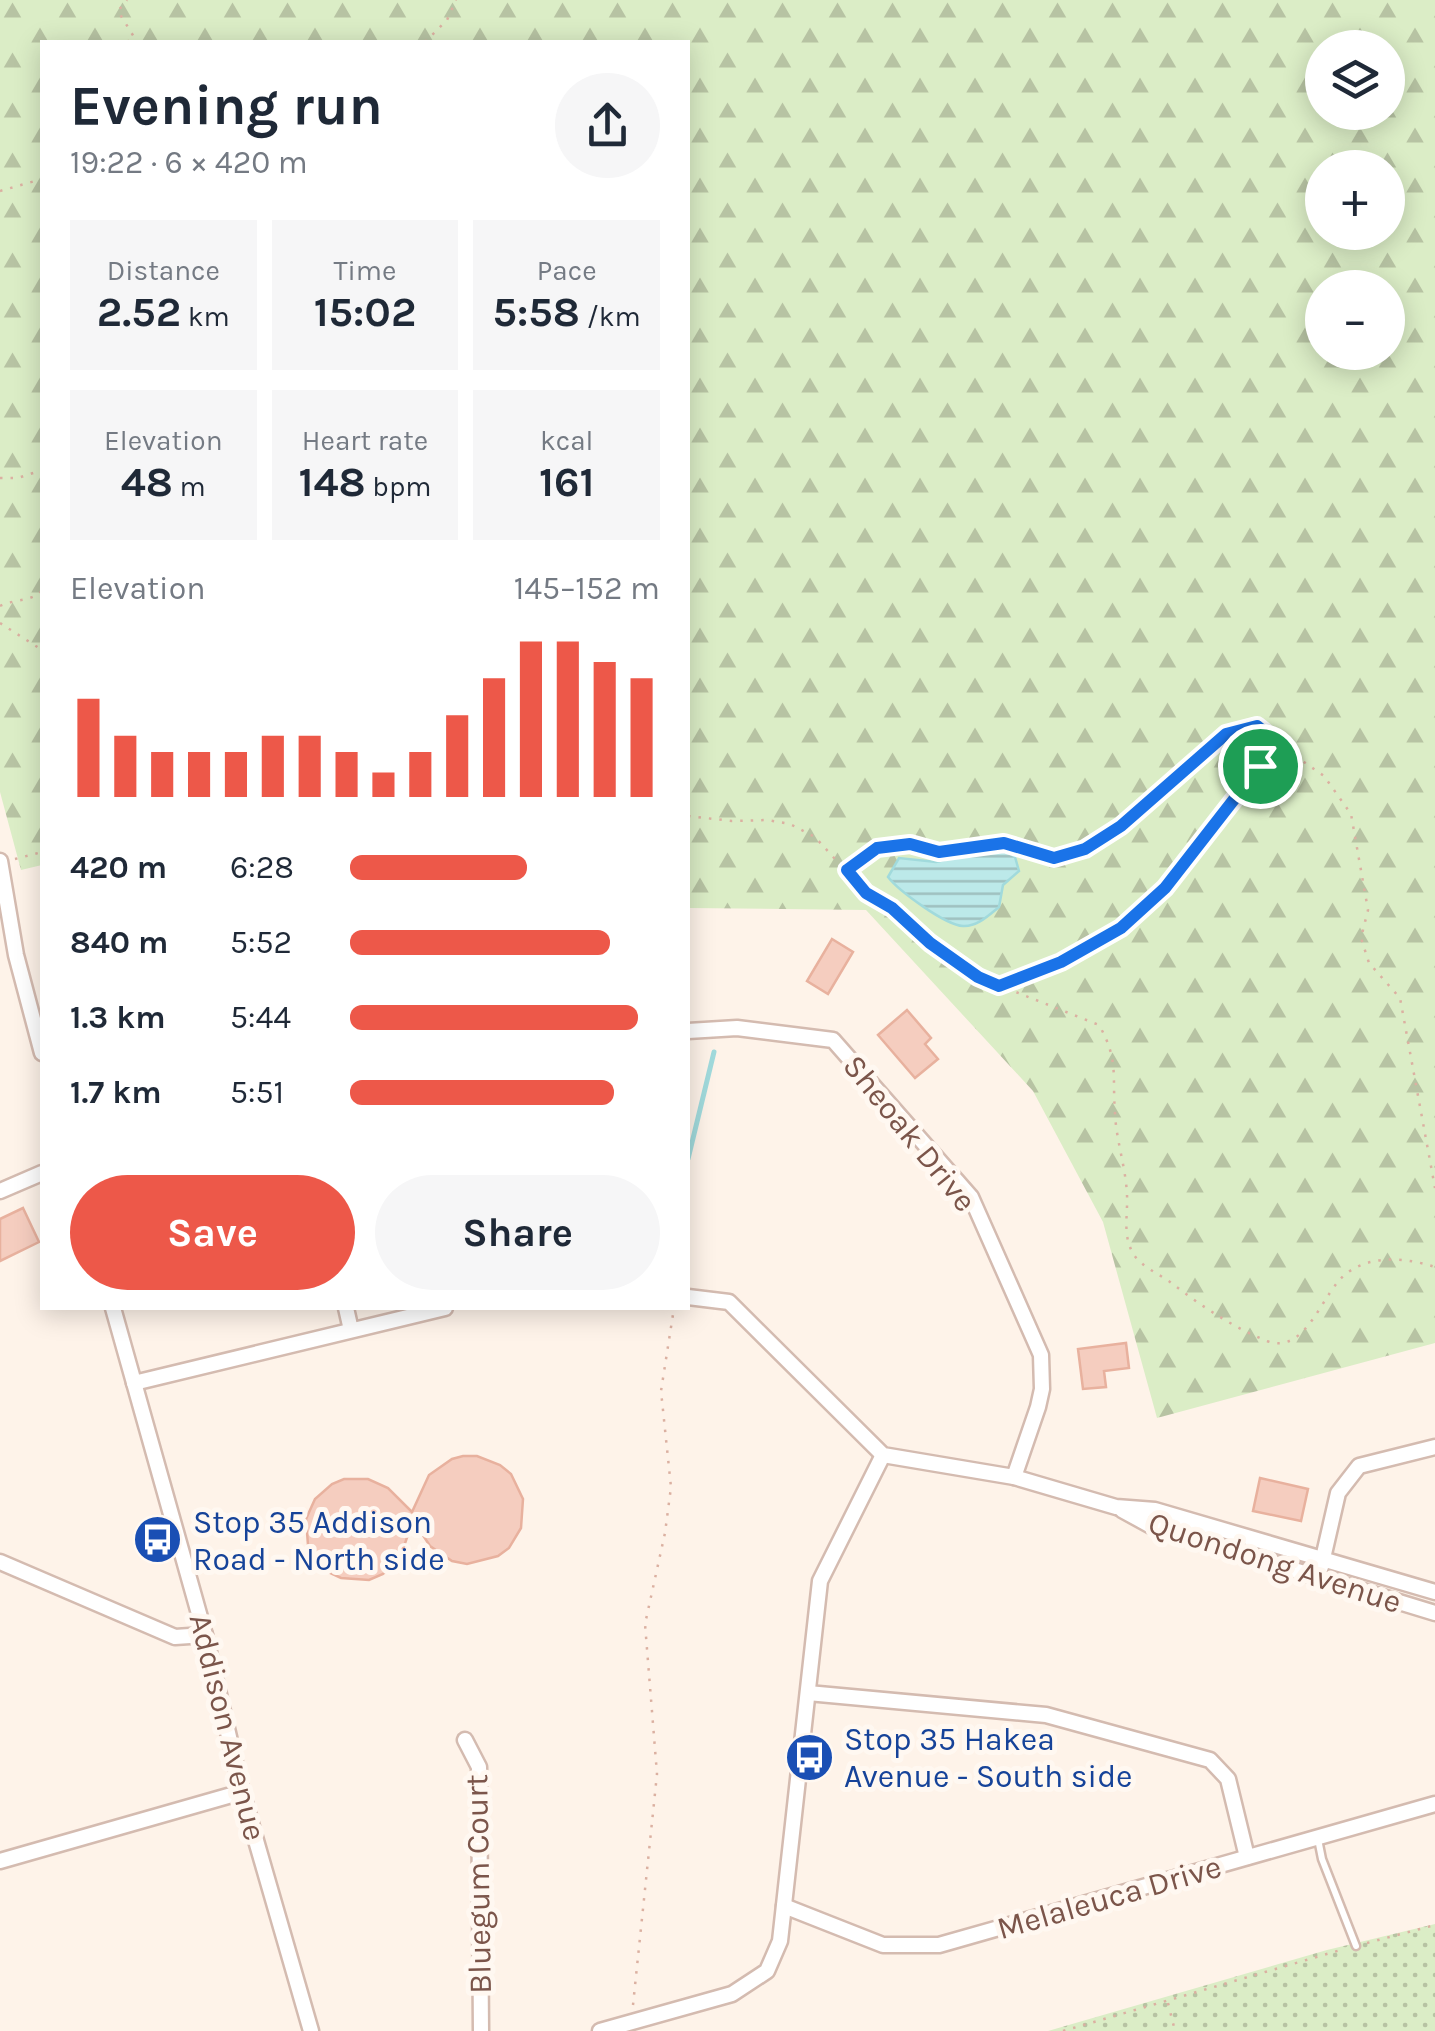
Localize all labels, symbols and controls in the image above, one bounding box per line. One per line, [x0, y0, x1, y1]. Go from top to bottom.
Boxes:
map controls [1305, 30, 1405, 370]
button: layers [1305, 30, 1405, 130]
button: share [555, 73, 660, 178]
text: Evening run [70, 74, 383, 138]
text: 19:22 · 6 × 420 m [70, 144, 308, 181]
button: + [1305, 150, 1405, 250]
text: Distance [107, 254, 220, 287]
text: Time [334, 254, 396, 287]
text: Pace [537, 254, 597, 287]
button: − [1305, 270, 1405, 370]
text: 2.52 [97, 287, 181, 337]
text: 15:02 [314, 287, 416, 337]
text: 5:58 [493, 287, 580, 337]
text: km [181, 300, 230, 333]
text: /km [580, 300, 641, 333]
text: Elevation [104, 424, 223, 457]
text: Heart rate [302, 424, 428, 457]
text: kcal [540, 424, 593, 457]
text: 48 [121, 457, 173, 507]
text: 148 [299, 457, 366, 507]
text: 161 [539, 457, 594, 507]
text: m [173, 470, 206, 503]
text: bpm [366, 470, 431, 503]
text: Elevation [70, 570, 205, 607]
text: 145–152 m [514, 570, 660, 607]
pin [1218, 724, 1303, 809]
icon: arrive [1233, 739, 1288, 794]
text: 420 m [70, 849, 167, 886]
text: 6:28 [230, 849, 294, 886]
text: 840 m [70, 924, 168, 961]
text: 5:52 [230, 924, 292, 961]
text: 1.3 km [70, 999, 166, 1036]
text: 5:44 [230, 999, 291, 1036]
street label: Sheoak Drive [835, 1048, 984, 1219]
text: 1.7 km [70, 1074, 162, 1111]
text: 5:51 [230, 1074, 284, 1111]
button: Save [70, 1175, 355, 1290]
button: Share [375, 1175, 660, 1290]
place label: Stop 35 Addison Road - North side [193, 1504, 445, 1578]
street label: Quondong Avenue [1144, 1504, 1406, 1621]
bus stop icon: Stop 35 Addison Road - North side [132, 1514, 184, 1566]
street label: Addison Avenue [181, 1610, 274, 1844]
place label: Stop 35 Hakea Avenue - South side [844, 1721, 1133, 1795]
bus stop icon: Stop 35 Hakea Avenue - South side [783, 1731, 835, 1783]
street label: Bluegum Court [458, 1774, 499, 1994]
street label: Melaleuca Drive [993, 1848, 1225, 1947]

